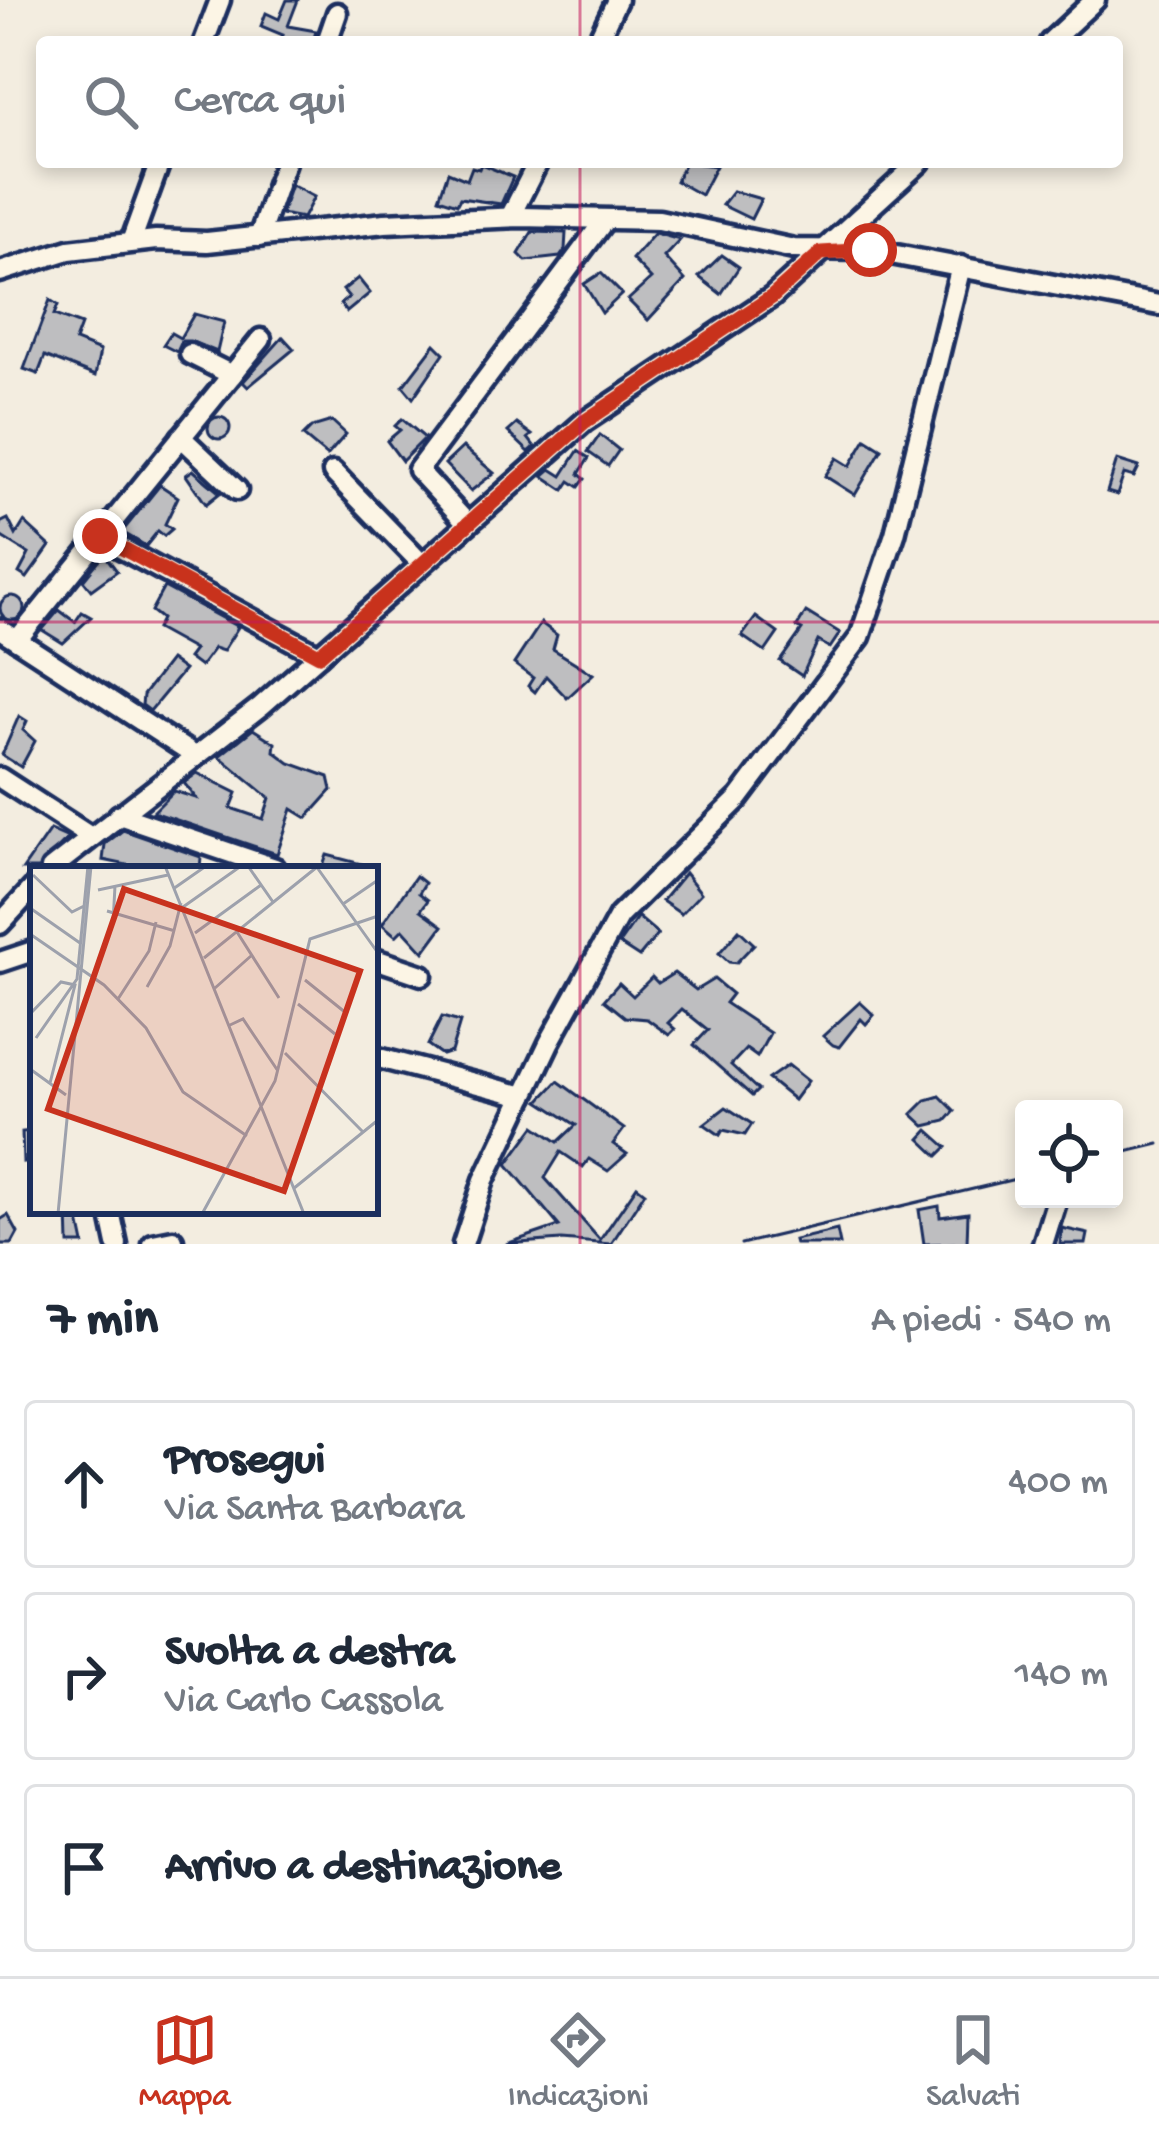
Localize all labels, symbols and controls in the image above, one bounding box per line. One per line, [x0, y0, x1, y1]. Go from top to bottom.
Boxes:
search box [36, 36, 1123, 168]
icon: search [78, 69, 144, 135]
text: Cerca qui [174, 76, 346, 129]
route start [843, 223, 897, 277]
route end [73, 509, 127, 563]
inset map [30, 866, 378, 1214]
map controls [1015, 1100, 1123, 1208]
button: locate [1015, 1100, 1123, 1208]
text: 7 min [48, 1292, 158, 1352]
text: A piedi · 540 m [871, 1299, 1111, 1345]
text: Prosegui [165, 1435, 325, 1488]
icon: ahead [51, 1451, 117, 1517]
text: 400 m [1008, 1461, 1108, 1507]
text: Via Santa Barbara [165, 1488, 464, 1534]
text: Svolta a destra [165, 1627, 454, 1680]
icon: right [51, 1643, 117, 1709]
text: 140 m [1015, 1653, 1108, 1699]
text: Via Carlo Cassola [165, 1680, 443, 1726]
icon: arrive [51, 1835, 117, 1901]
text: Arrivo a destinazione [165, 1842, 561, 1895]
tab: Mappa [139, 2007, 231, 2117]
tab: Indicazioni [508, 2007, 649, 2117]
tab: Salvati [926, 2007, 1020, 2117]

